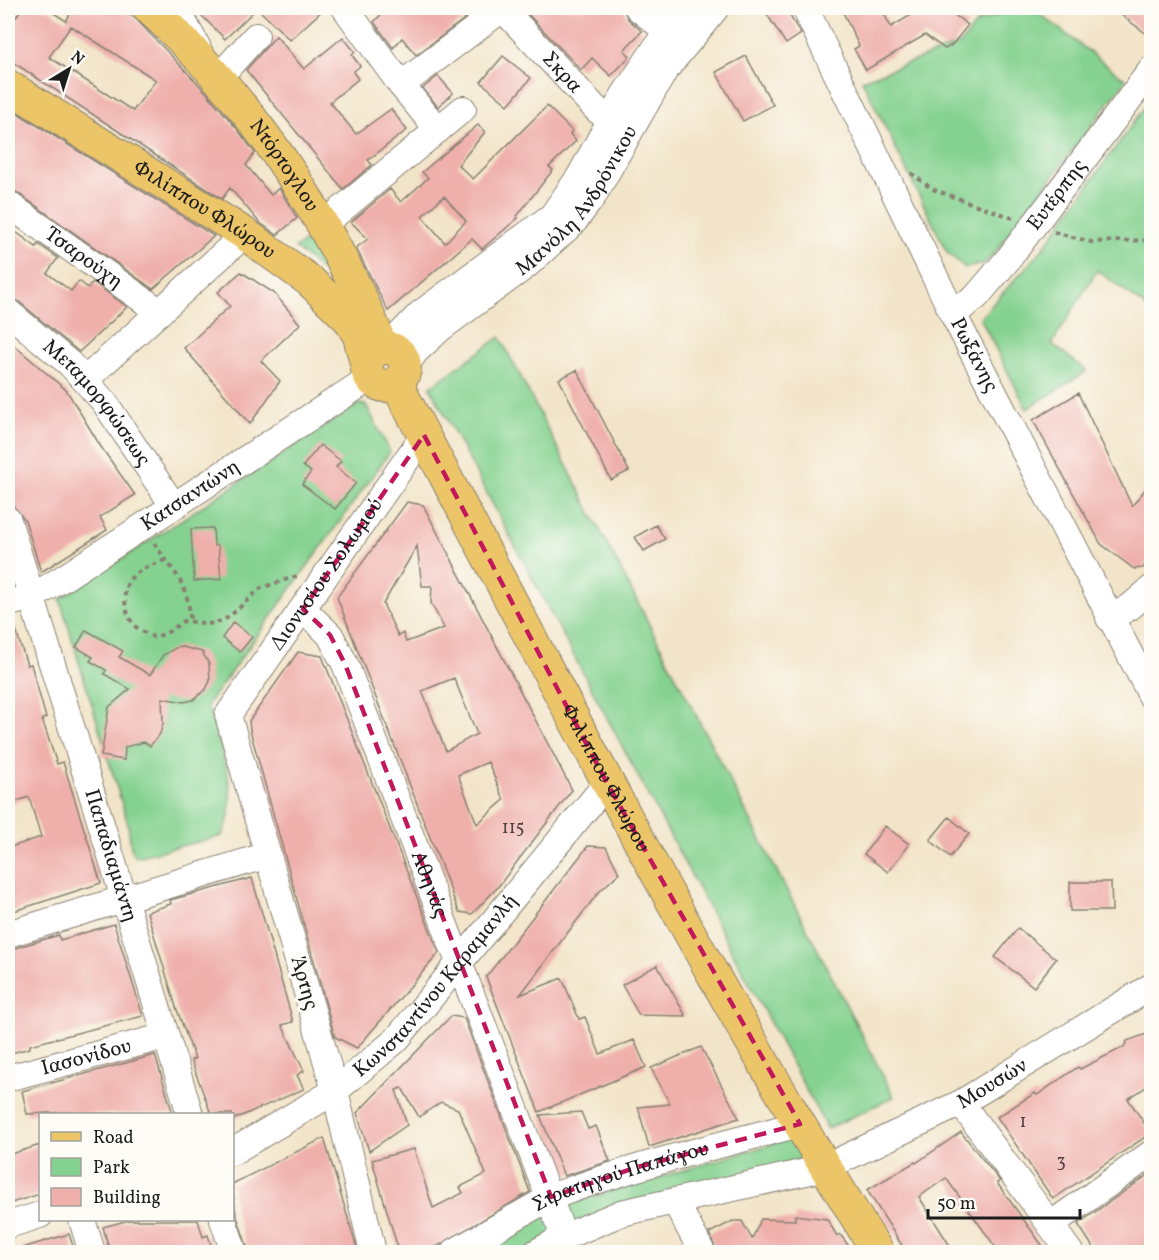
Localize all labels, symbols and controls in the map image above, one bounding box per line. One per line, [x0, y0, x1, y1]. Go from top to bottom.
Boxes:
north arrow [39, 39, 99, 99]
street label: Σκρα [535, 45, 589, 100]
text: N [66, 47, 89, 71]
street label: Ντόρτογλου [242, 113, 326, 217]
street label: Μανόλη Ανδρόνικου [510, 120, 645, 283]
street label: Φιλίππου Φλώρου [128, 153, 282, 266]
street label: Ευτέρπης [1020, 153, 1094, 237]
street label: Τσαρούχη [39, 220, 129, 296]
street label: Ρωξάνης [943, 313, 1006, 397]
street label: Μεταμορφώσεως [36, 333, 158, 472]
street label: Κατσαντώνη [135, 452, 246, 538]
street label: Διονυσίου Σολωμού [263, 492, 390, 656]
street label: Φιλίππου Φλώρου [554, 699, 657, 857]
street label: Παπαδιαμάντη [77, 785, 145, 926]
house number: 115 [502, 816, 524, 841]
street label: Αθηνάς [403, 847, 455, 922]
street label: Κωνσταντίνου Καραμανλή [347, 888, 525, 1084]
street label: Άρτης [283, 953, 325, 1013]
street label: Ιασoνίδου [38, 1031, 135, 1083]
street label: Μουσών [952, 1051, 1033, 1116]
house number: 1 [1020, 1110, 1026, 1135]
legend [39, 1113, 234, 1221]
text: Road [93, 1126, 134, 1151]
street label: Στρατηγού Παπάγου [527, 1134, 712, 1219]
house number: 3 [1056, 1150, 1066, 1175]
text: Park [93, 1156, 130, 1181]
scale bar [928, 1182, 1080, 1220]
text: Building [93, 1186, 161, 1211]
text: 50 m [937, 1192, 976, 1217]

